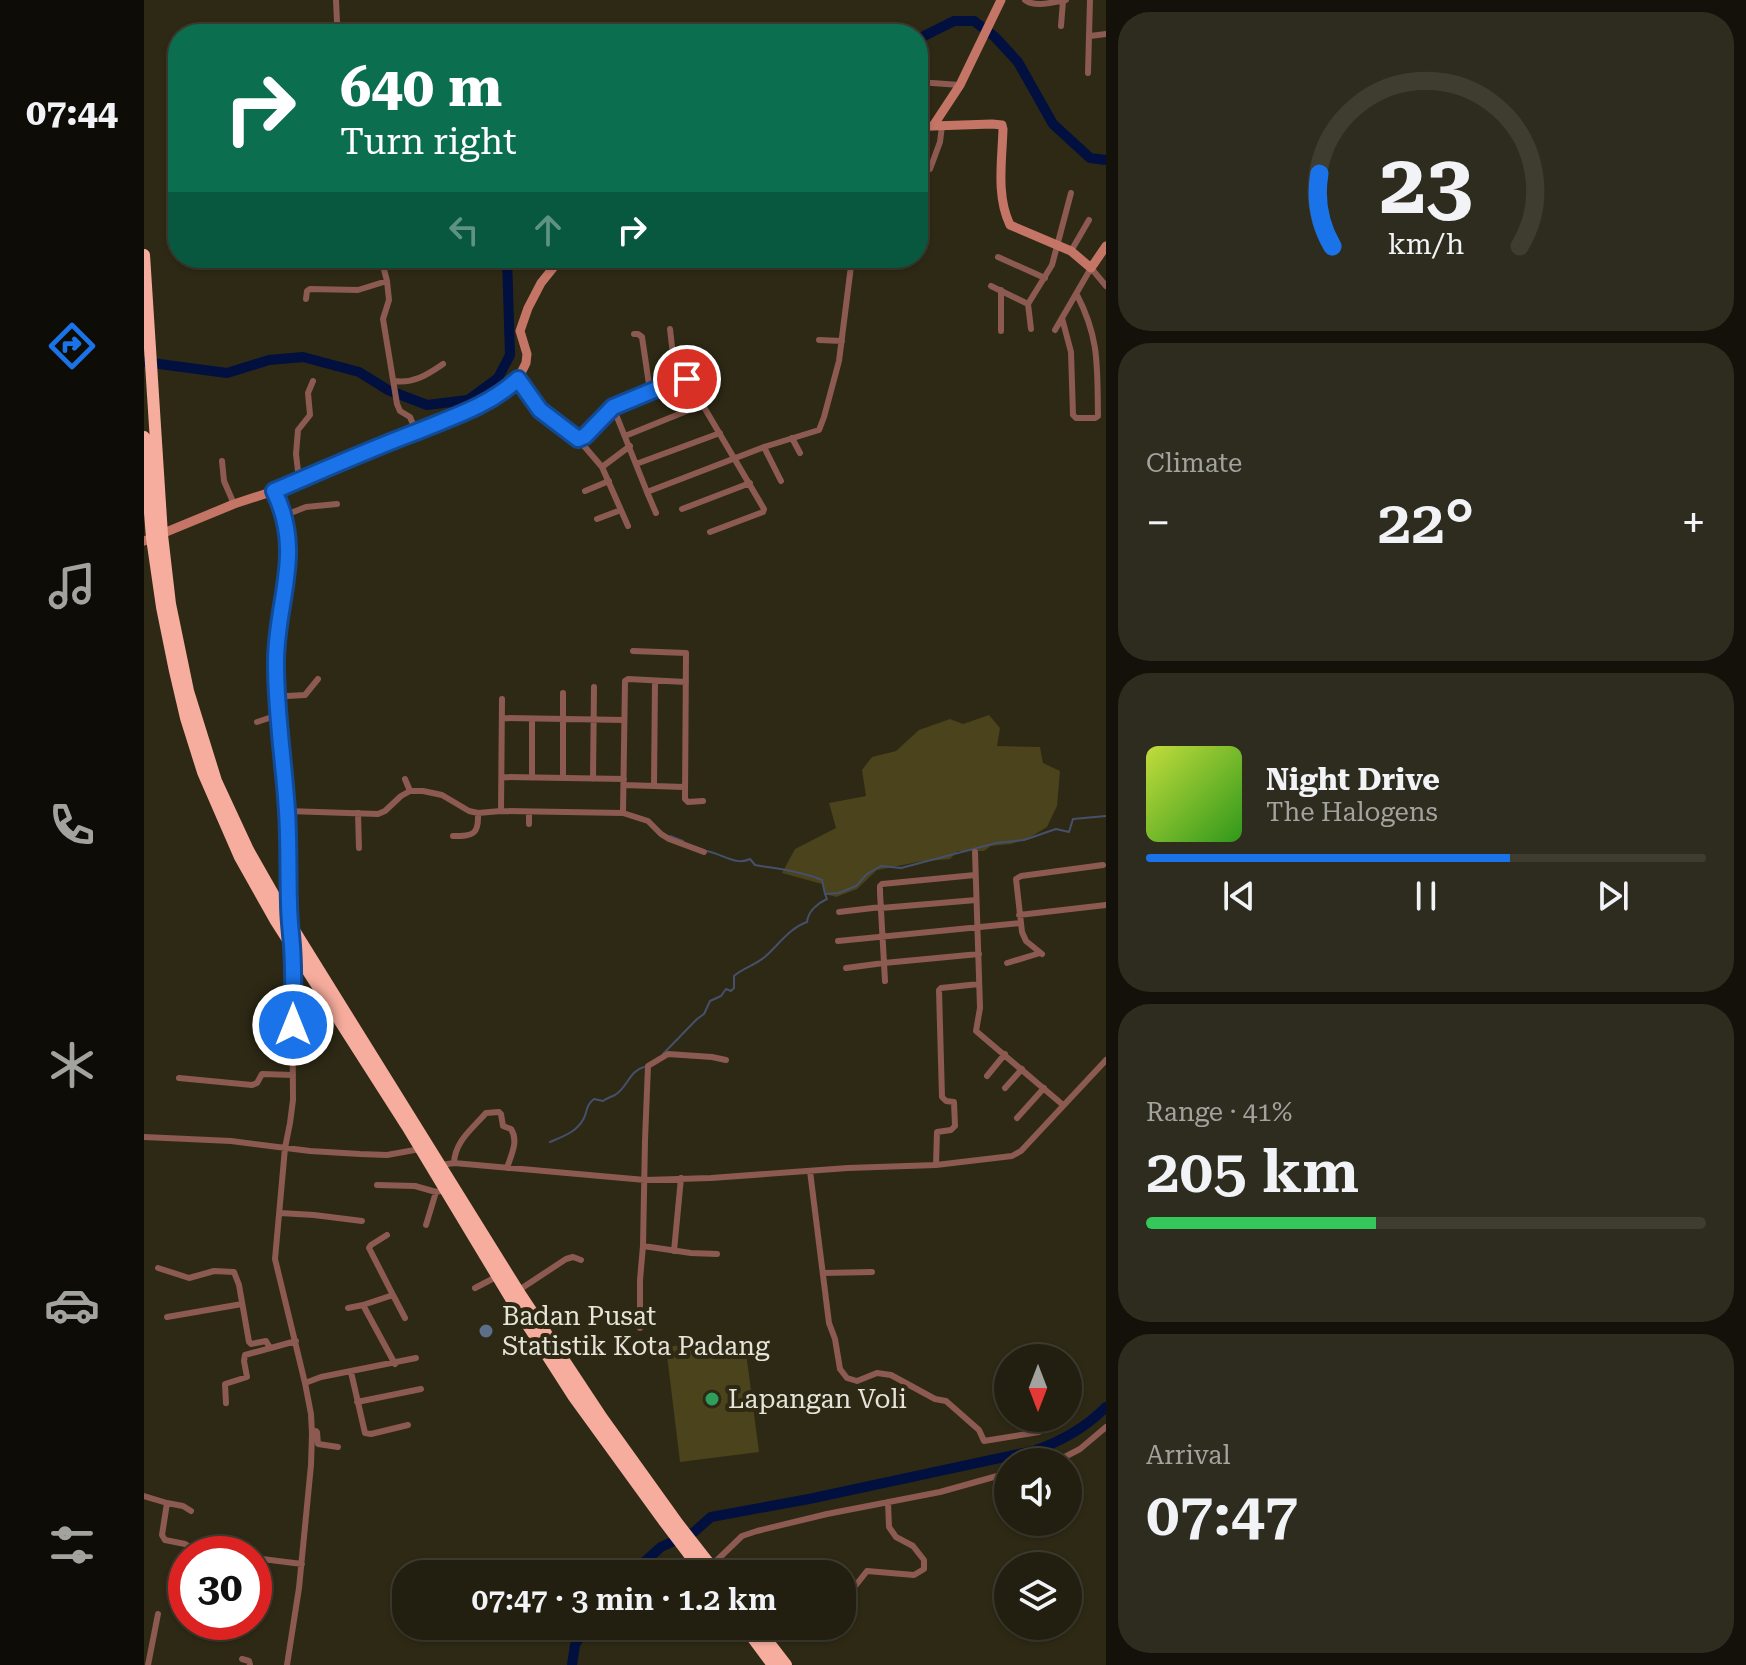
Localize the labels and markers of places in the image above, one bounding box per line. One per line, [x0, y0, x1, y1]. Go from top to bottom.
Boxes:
pin [653, 345, 721, 413]
place label: Badan Pusat Statistik Kota Padang [502, 1301, 770, 1361]
marker: Badan Pusat Statistik Kota Padang [477, 1322, 495, 1340]
place label: Lapangan Voli [728, 1384, 907, 1414]
marker: Lapangan Voli [703, 1390, 721, 1408]

